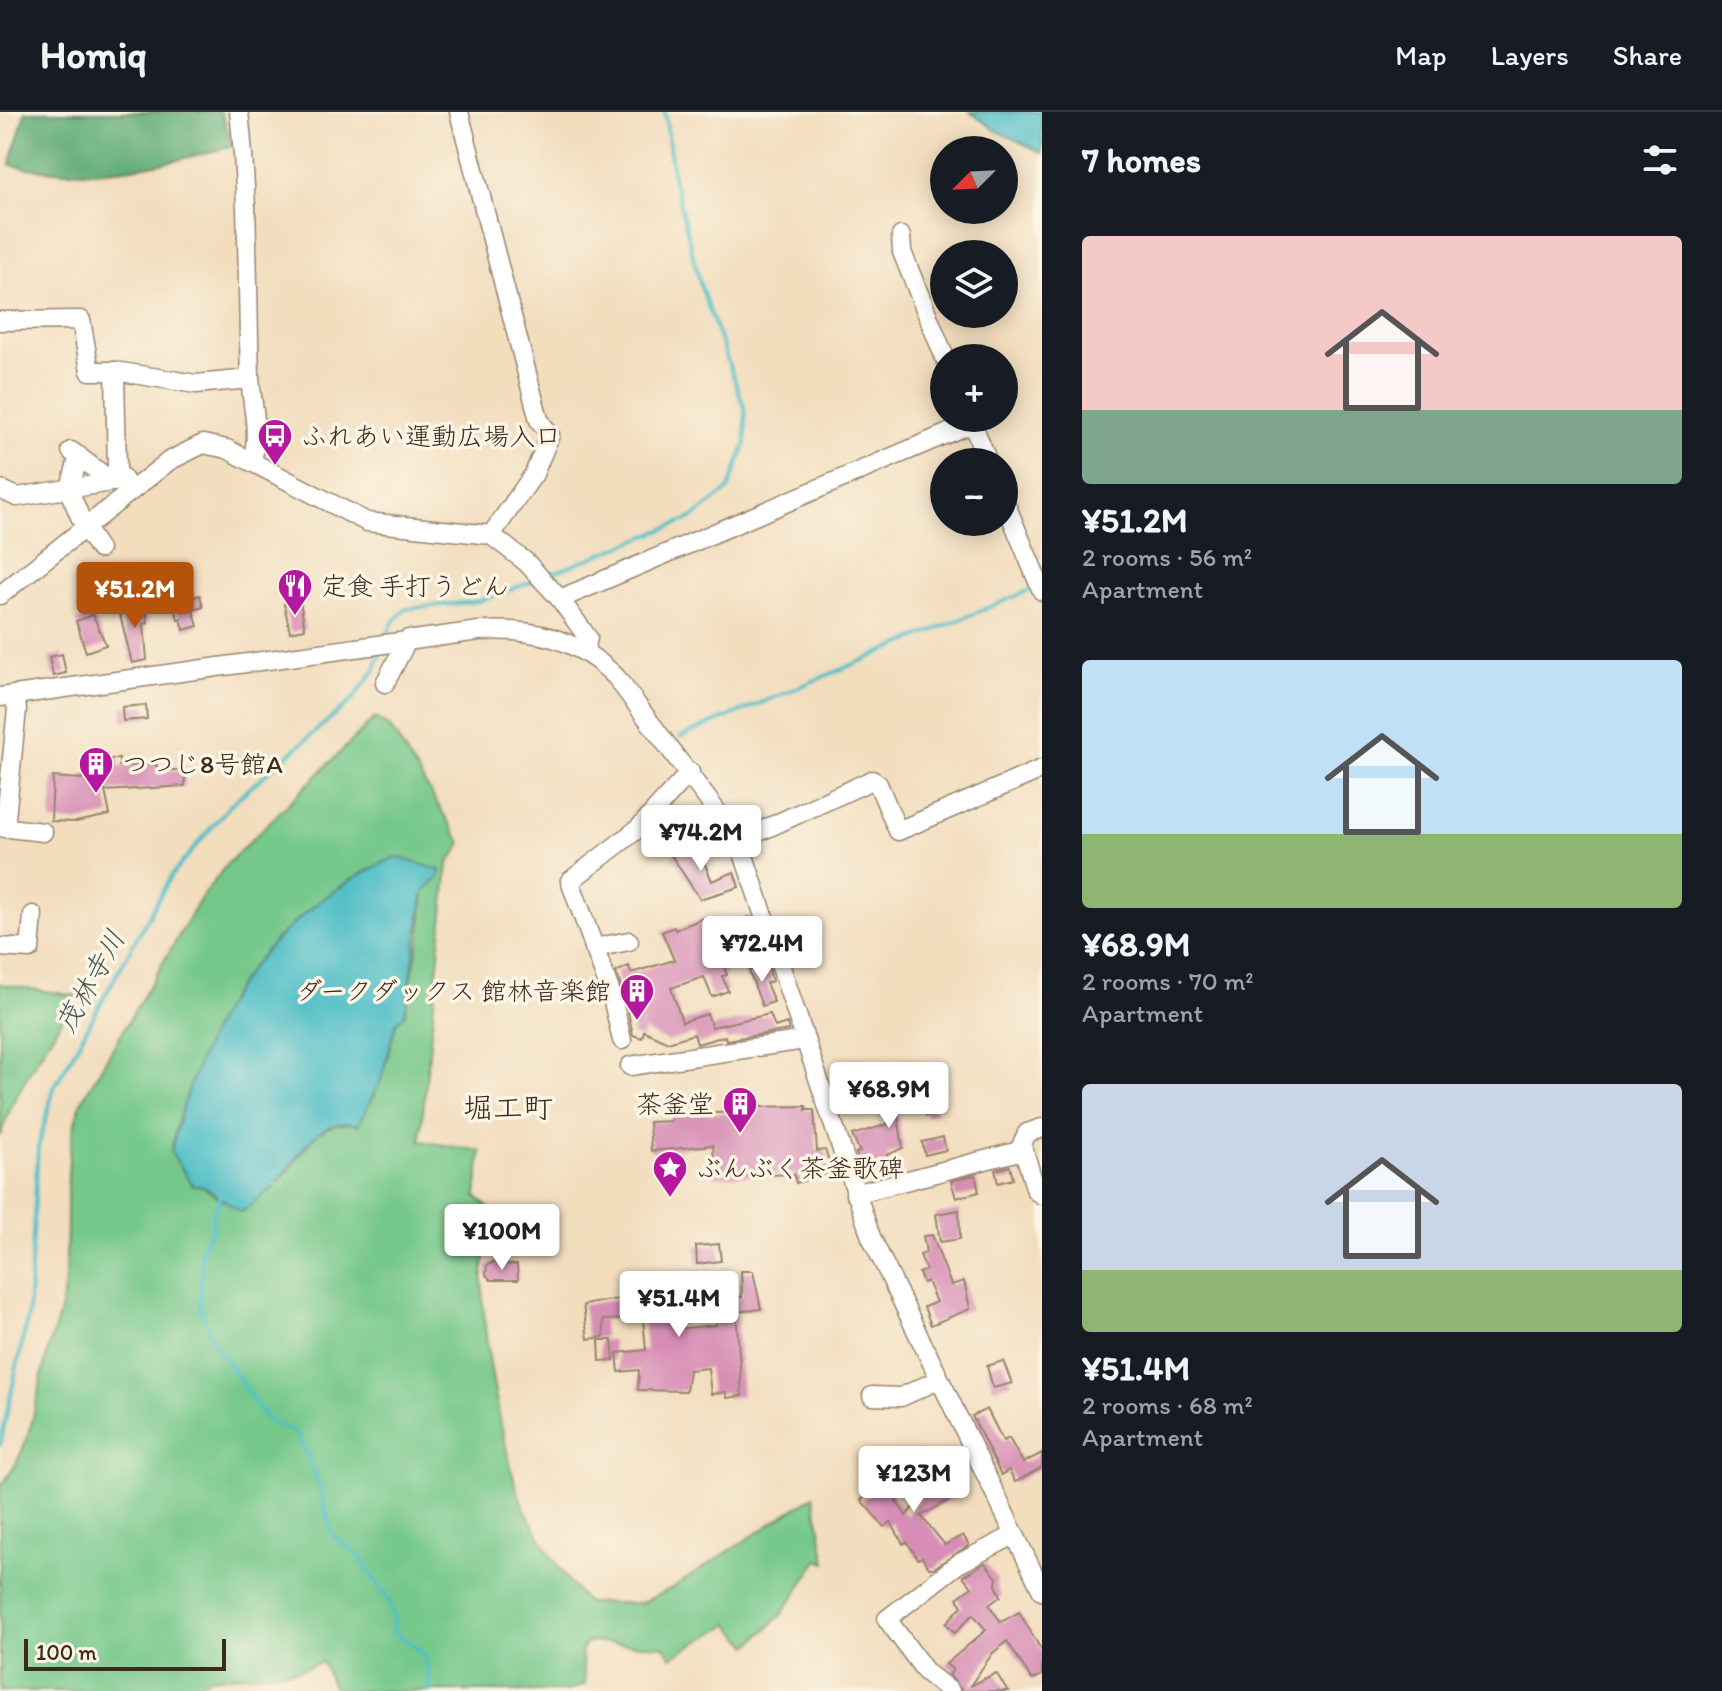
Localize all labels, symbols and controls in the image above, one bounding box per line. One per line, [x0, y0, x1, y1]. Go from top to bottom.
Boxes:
text: Homiq [40, 32, 147, 78]
text: Map [1395, 38, 1447, 72]
text: Layers [1491, 38, 1569, 72]
text: Share [1613, 38, 1682, 72]
north arrow [930, 136, 1018, 224]
map controls [930, 136, 1018, 536]
icon: filters [1638, 138, 1682, 182]
text: 7 homes [1082, 140, 1201, 181]
button: layers [930, 240, 1018, 328]
icon: home [1310, 288, 1454, 432]
button: + [930, 344, 1018, 432]
bus stop icon: ふれあい運動広場入口 [256, 417, 294, 467]
place label: ふれあい運動広場入口 [301, 420, 561, 452]
button: − [930, 448, 1018, 536]
text: ¥51.2M [1082, 500, 1188, 541]
text: 2 rooms · 56 m² [1082, 541, 1252, 573]
pin: ¥51.2M [70, 562, 200, 630]
restaurant icon: 定食 手打うどん [276, 567, 314, 617]
place label: 定食 手打うどん [321, 570, 509, 602]
text: ¥51.2M [95, 572, 175, 604]
text: Apartment [1082, 573, 1203, 605]
icon: home [1310, 712, 1454, 856]
building icon: つつじ8号館A [77, 745, 115, 795]
place label: つつじ8号館A [122, 748, 283, 780]
pin: ¥74.2M [636, 805, 766, 873]
text: ¥74.2M [659, 815, 743, 847]
pin: ¥72.4M [697, 916, 827, 984]
water label: 茂林寺川 [48, 924, 132, 1038]
text: ¥68.9M [1082, 924, 1191, 965]
text: ¥72.4M [720, 926, 804, 958]
text: 2 rooms · 70 m² [1082, 965, 1254, 997]
building icon: ダークダックス 館林音楽館 [618, 972, 656, 1022]
place label: ダークダックス 館林音楽館 [296, 975, 611, 1007]
text: Apartment [1082, 997, 1203, 1029]
pin: ¥68.9M [824, 1062, 954, 1130]
text: ¥68.9M [848, 1072, 931, 1104]
building icon: 茶釜堂 [721, 1085, 759, 1135]
place label: 茶釜堂 [636, 1088, 714, 1120]
district label: 堀工町 [463, 1089, 553, 1126]
icon: home [1310, 1136, 1454, 1280]
place icon: ぶんぶく茶釜歌碑 [651, 1149, 689, 1199]
place label: ぶんぶく茶釜歌碑 [696, 1152, 904, 1184]
pin: ¥100M [446, 1204, 558, 1272]
text: ¥100M [462, 1214, 542, 1246]
pin: ¥51.4M [614, 1271, 744, 1339]
text: ¥51.4M [638, 1281, 720, 1313]
text: ¥51.4M [1082, 1348, 1190, 1389]
text: 2 rooms · 68 m² [1082, 1389, 1253, 1421]
text: Apartment [1082, 1421, 1203, 1453]
pin: ¥123M [858, 1446, 970, 1514]
text: ¥123M [877, 1456, 951, 1488]
scale bar [24, 1635, 226, 1671]
text: 100 m [36, 1639, 97, 1666]

